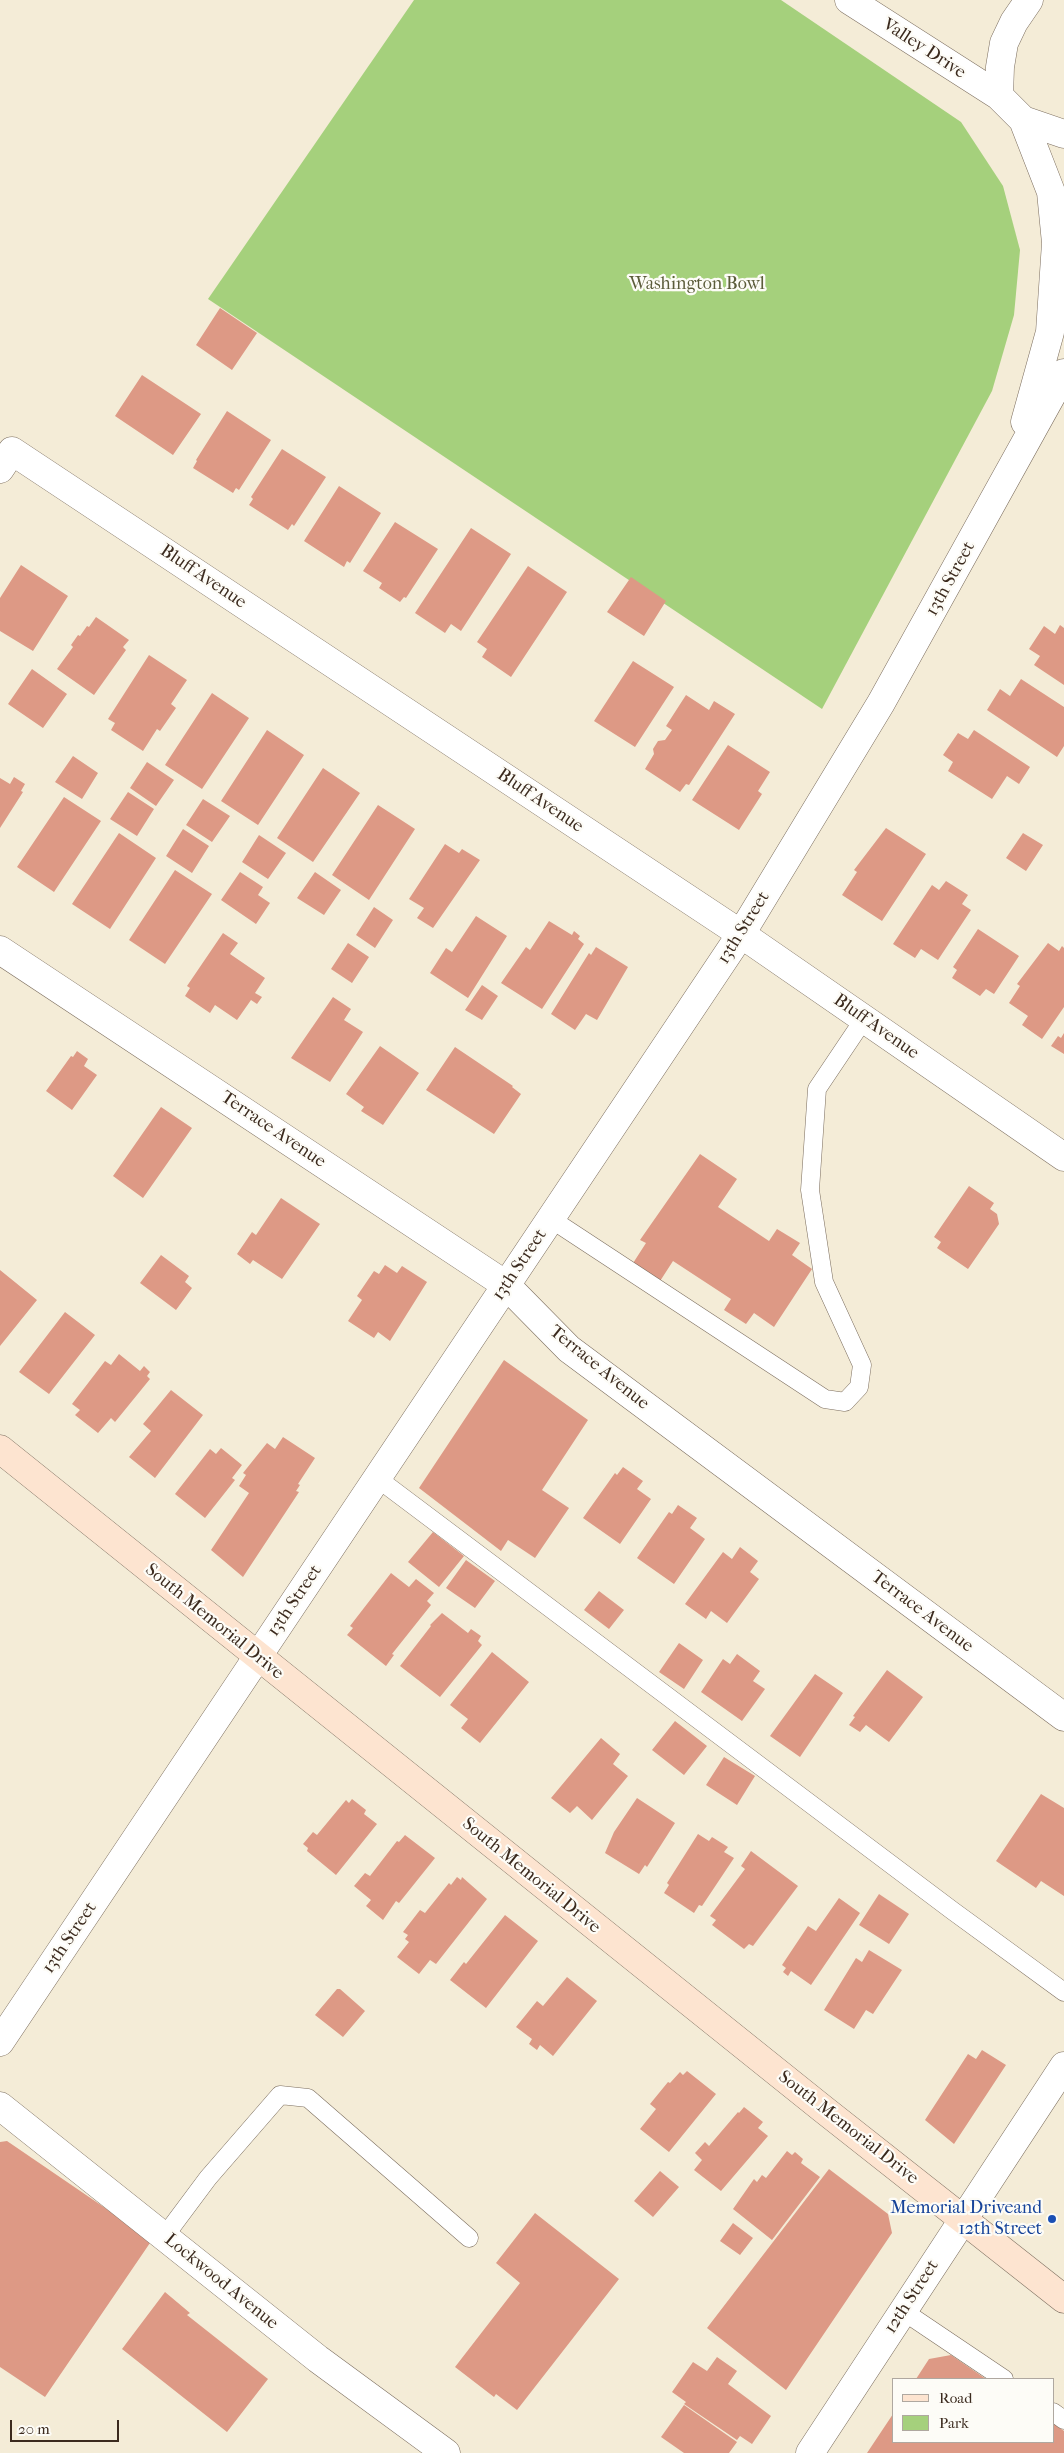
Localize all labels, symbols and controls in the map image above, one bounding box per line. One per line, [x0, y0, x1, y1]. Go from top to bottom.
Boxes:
street label: Valley Drive [878, 14, 970, 84]
park label: Washington Bowl [629, 274, 765, 296]
street label: 13th Street [922, 538, 980, 620]
street label: Bluff Avenue [156, 540, 250, 614]
street label: Bluff Avenue [493, 764, 587, 838]
street label: 13th Street [713, 888, 775, 968]
street label: Bluff Avenue [829, 990, 923, 1064]
street label: Terrace Avenue [216, 1087, 330, 1173]
street label: 13th Street [488, 1225, 552, 1305]
street label: Terrace Avenue [545, 1321, 653, 1415]
street label: South Memorial Drive [140, 1560, 288, 1684]
street label: 13th Street [263, 1561, 327, 1641]
street label: Terrace Avenue [867, 1567, 977, 1657]
street label: South Memorial Drive [457, 1814, 605, 1938]
street label: 13th Street [38, 1898, 102, 1978]
street label: South Memorial Drive [774, 2067, 922, 2189]
place label: Memorial Driveand 12th Street [890, 2198, 1042, 2240]
marker: Memorial Driveand 12th Street [1046, 2213, 1058, 2225]
street label: Lockwood Avenue [160, 2229, 282, 2335]
street label: 12th Street [880, 2256, 944, 2338]
legend [892, 2378, 1054, 2443]
text: Road [939, 2389, 972, 2407]
scale bar [12, 2410, 121, 2442]
text: Park [939, 2414, 969, 2432]
text: 20 m [18, 2420, 50, 2438]

